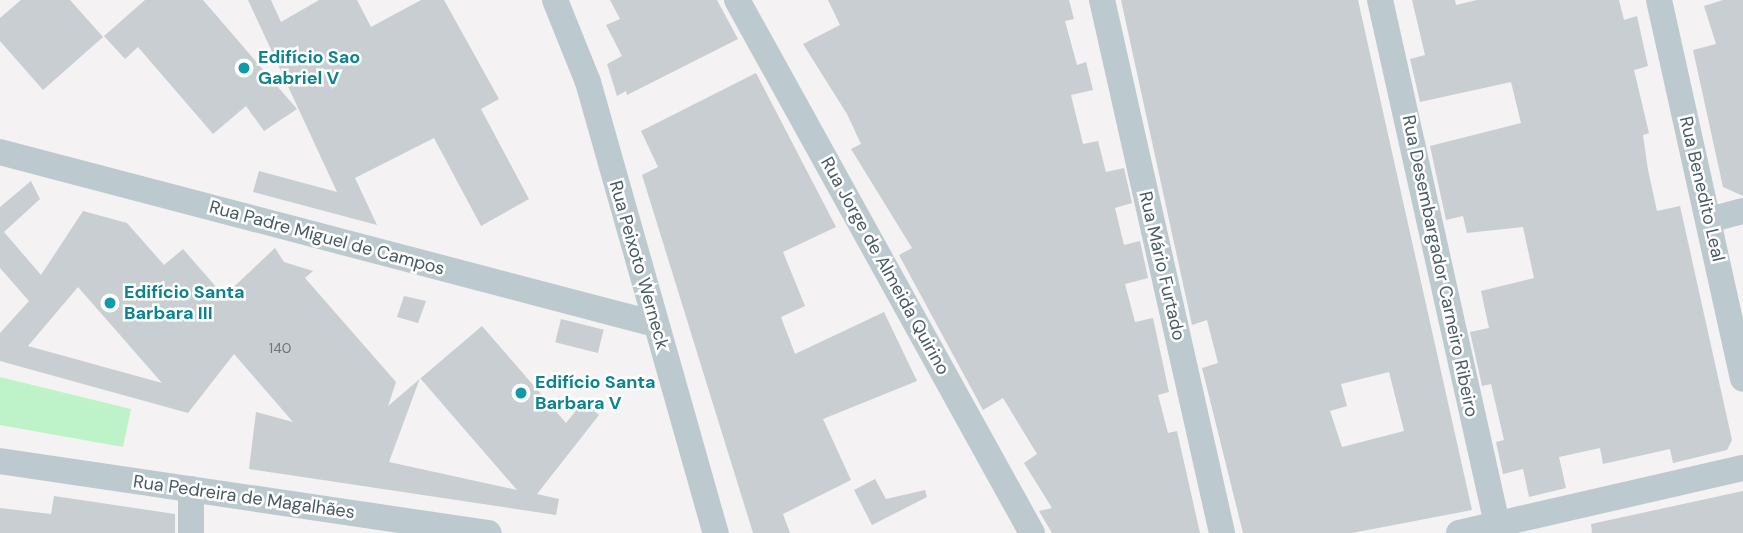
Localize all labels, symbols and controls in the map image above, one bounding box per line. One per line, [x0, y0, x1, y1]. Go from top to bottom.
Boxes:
place label: Edifício Sao Gabriel V [258, 47, 360, 90]
marker: Edifício Sao Gabriel V [236, 60, 252, 76]
street label: Rua Desembargador Carneiro Ribeiro [1397, 113, 1483, 419]
street label: Rua Benedito Leal [1675, 114, 1729, 264]
street label: Rua Jorge de Almeida Quirino [816, 153, 954, 379]
street label: Rua Peixoto Werneck [605, 178, 673, 352]
street label: Rua Mário Furtado [1134, 189, 1190, 343]
street label: Rua Padre Miguel de Campos [207, 196, 447, 280]
place label: Edifício Santa Barbara III [124, 282, 245, 324]
marker: Edifício Santa Barbara III [102, 295, 118, 311]
house number: 140 [269, 340, 291, 356]
place label: Edifício Santa Barbara V [535, 372, 656, 414]
marker: Edifício Santa Barbara V [513, 385, 529, 401]
street label: Rua Pedreira de Magalhães [132, 471, 356, 523]

